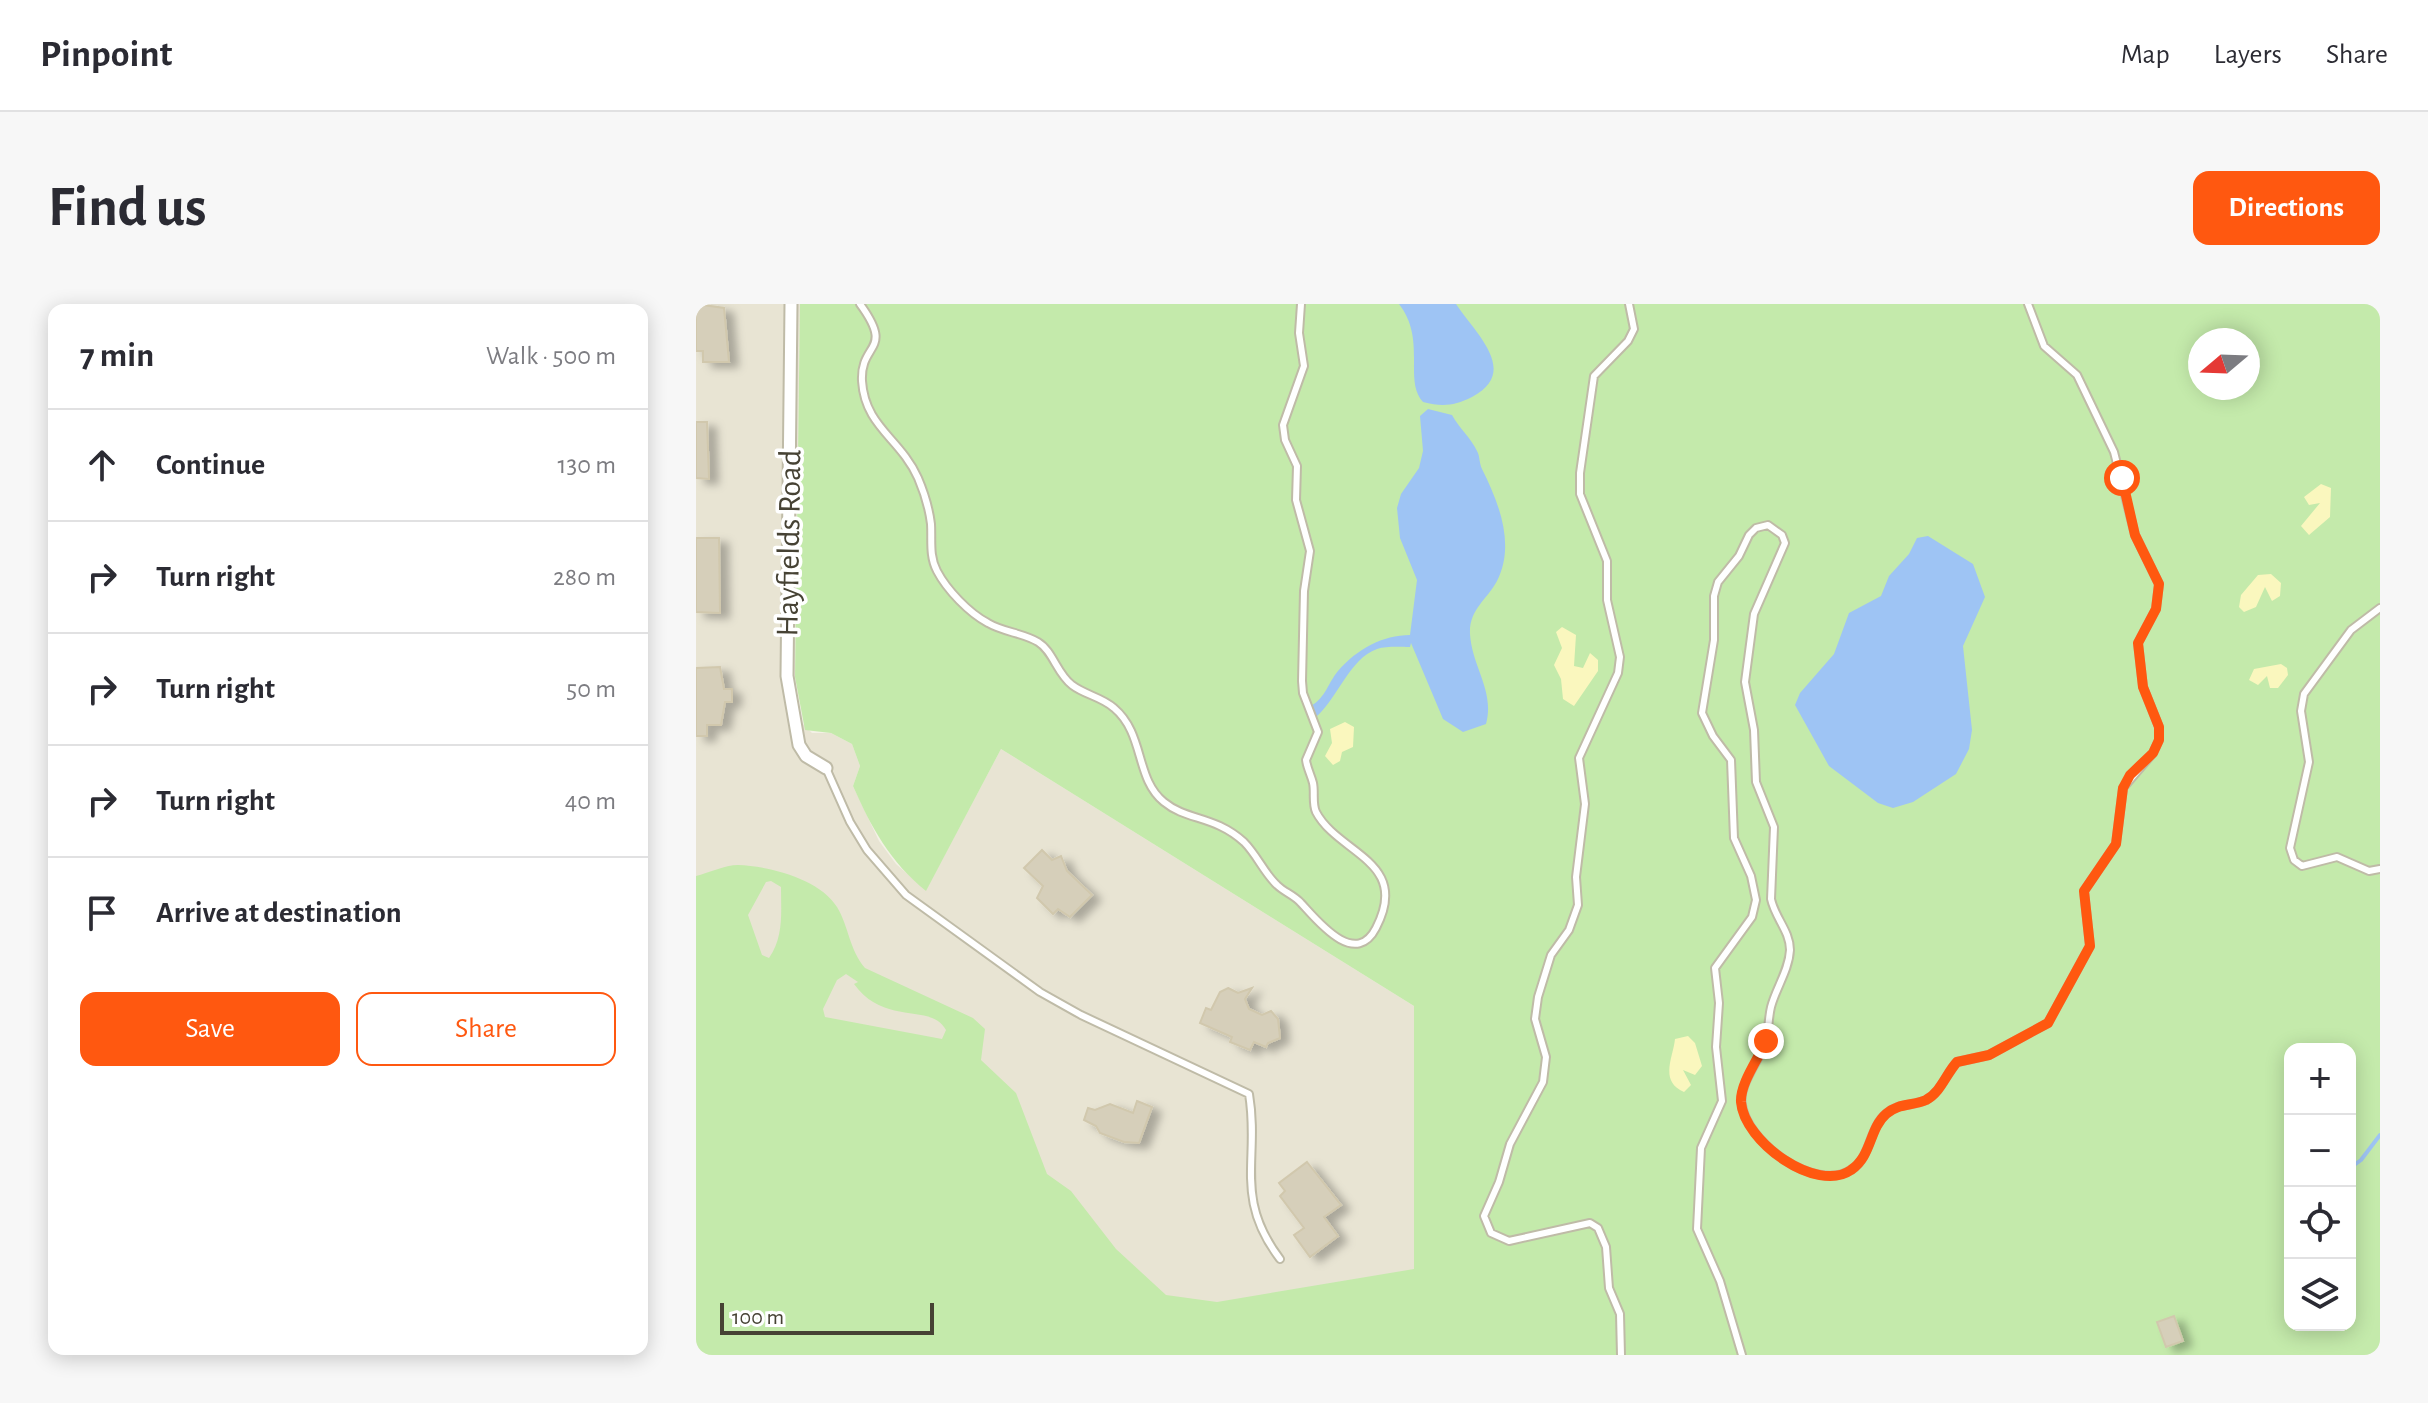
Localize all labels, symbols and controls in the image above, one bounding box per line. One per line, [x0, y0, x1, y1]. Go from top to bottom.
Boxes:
text: Pinpoint [40, 36, 172, 74]
text: Map [2121, 41, 2170, 69]
text: Layers [2214, 41, 2282, 69]
text: Share [2326, 41, 2388, 69]
button: Directions [2193, 171, 2380, 245]
text: Find us [48, 180, 206, 236]
north arrow [2188, 328, 2260, 400]
text: 7 min [80, 339, 154, 373]
text: Walk · 500 m [486, 343, 616, 369]
icon: ahead [80, 443, 124, 487]
street label: Hayfields Road [771, 449, 807, 637]
text: Continue [156, 450, 265, 480]
text: 130 m [558, 452, 616, 478]
route start [2104, 460, 2140, 496]
icon: right [80, 555, 124, 599]
text: Turn right [156, 562, 275, 592]
text: 280 m [553, 564, 616, 590]
icon: right [80, 667, 124, 711]
text: Turn right [156, 674, 275, 704]
text: 50 m [566, 676, 616, 702]
icon: right [80, 779, 124, 823]
text: Turn right [156, 786, 275, 816]
text: 40 m [565, 788, 616, 814]
icon: arrive [80, 891, 124, 935]
text: Arrive at destination [156, 898, 402, 928]
button: Save [80, 992, 340, 1066]
button: Share [356, 992, 616, 1066]
route end [1748, 1023, 1784, 1059]
map controls [2284, 1043, 2356, 1331]
button: + [2284, 1043, 2356, 1115]
button: − [2284, 1115, 2356, 1187]
button: locate [2284, 1187, 2356, 1259]
button: layers [2284, 1259, 2356, 1331]
scale bar [720, 1299, 934, 1335]
text: 100 m [732, 1306, 784, 1328]

